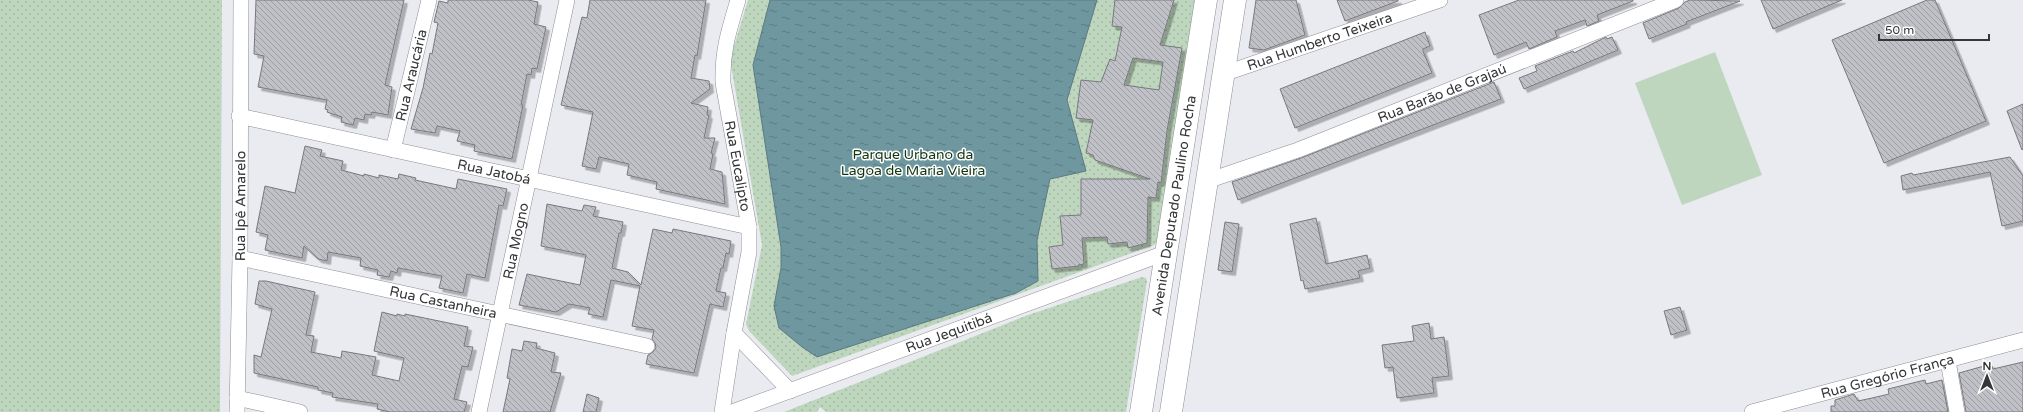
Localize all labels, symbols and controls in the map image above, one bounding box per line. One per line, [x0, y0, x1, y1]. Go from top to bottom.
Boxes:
street label: Rua Humberto Teixeira [1245, 9, 1395, 74]
scale bar [1879, 16, 1989, 42]
text: 50 m [1885, 23, 1914, 37]
street label: Rua Araucária [392, 27, 431, 123]
street label: Rua Barão de Grajaú [1375, 60, 1509, 127]
street label: Avenida Deputado Paulino Rocha [1148, 94, 1200, 317]
street label: Rua Eucalipto [721, 119, 754, 213]
park label: Parque Urbano da Lagoa de Maria Vieira [841, 146, 985, 179]
street label: Rua Ipê Amarelo [232, 151, 249, 261]
street label: Rua Jatobá [456, 156, 532, 188]
street label: Rua Mogno [500, 201, 532, 281]
street label: Rua Castanheira [388, 283, 498, 322]
street label: Rua Jequitibá [903, 309, 995, 356]
street label: Rua Gregório França [1819, 351, 1956, 402]
north arrow [1967, 356, 2007, 396]
text: N [1983, 360, 1991, 373]

